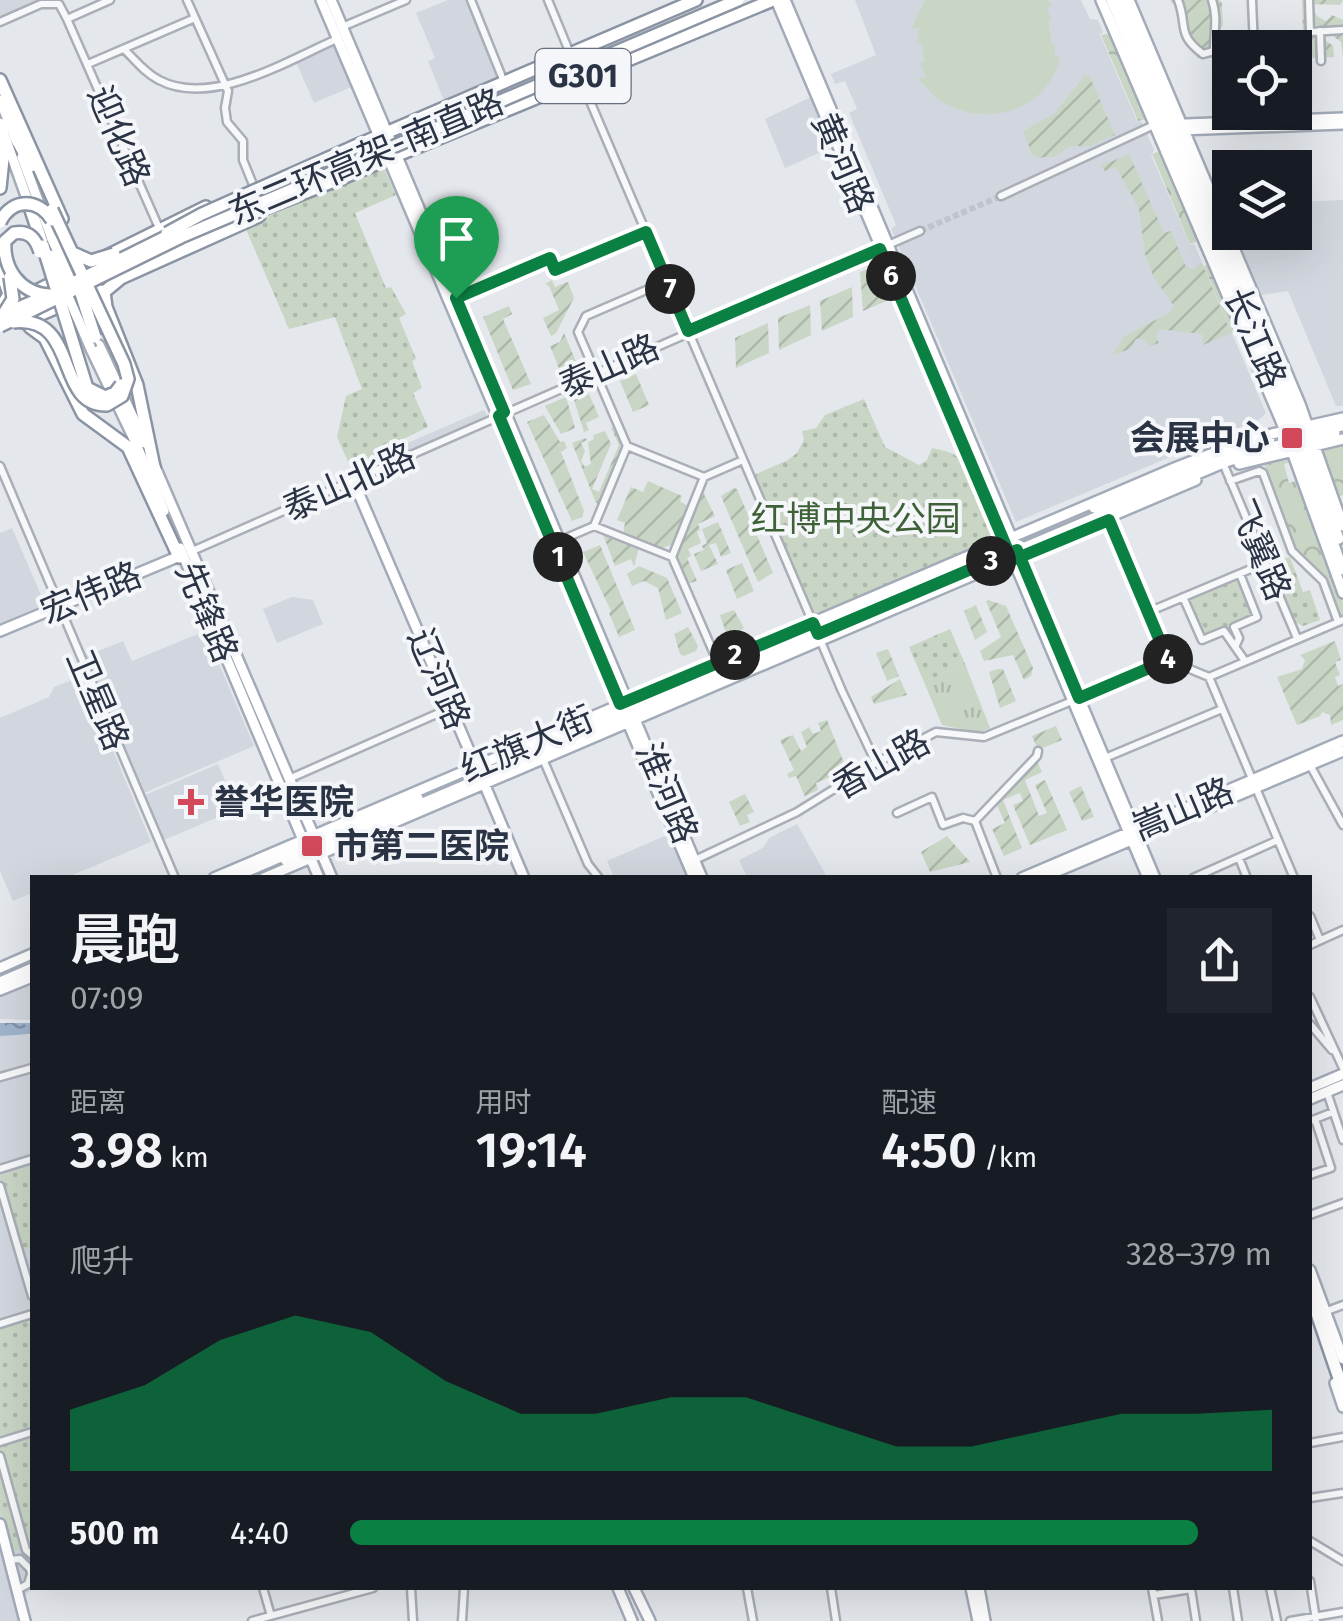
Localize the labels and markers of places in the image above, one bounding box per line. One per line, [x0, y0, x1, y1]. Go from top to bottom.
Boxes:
pin [414, 196, 499, 299]
pin: 6 [866, 251, 916, 301]
pin: 7 [645, 264, 695, 314]
place label: 会展中心 [1130, 417, 1270, 459]
marker: 会展中心 [1279, 425, 1305, 451]
pin: 1 [533, 532, 583, 582]
pin: 3 [966, 536, 1016, 586]
pin: 2 [710, 630, 760, 680]
pin: 4 [1143, 634, 1193, 684]
place label: 誉华医院 [214, 781, 354, 823]
marker: 誉华医院 [178, 789, 204, 815]
place label: 市第二医院 [334, 825, 509, 867]
marker: 市第二医院 [299, 833, 325, 859]

